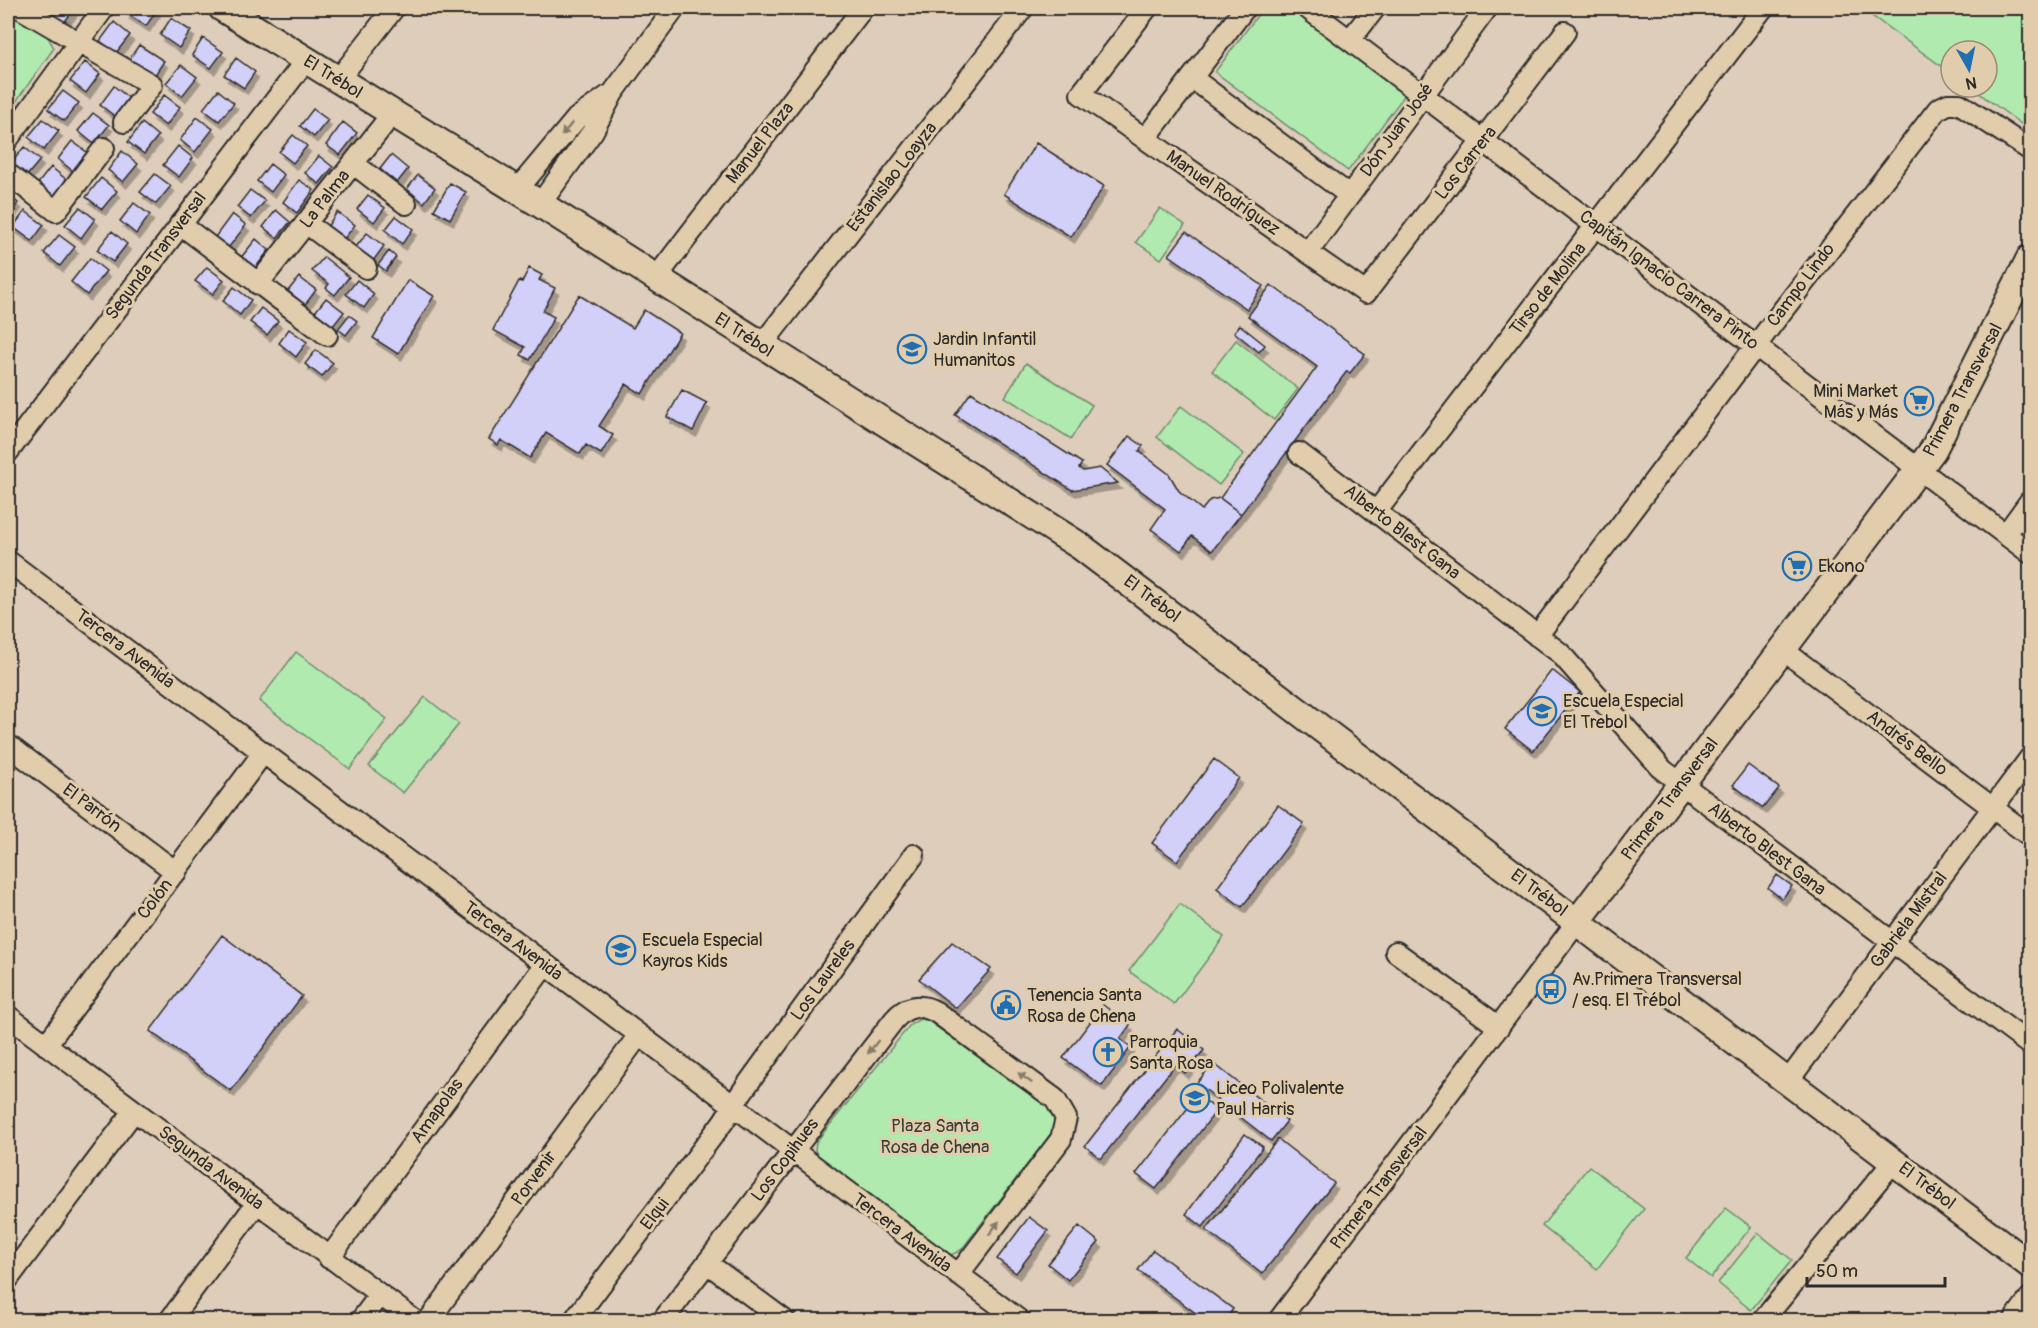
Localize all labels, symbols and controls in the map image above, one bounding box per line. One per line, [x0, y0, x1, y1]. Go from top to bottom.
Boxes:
north arrow [1939, 39, 1999, 99]
street label: El Trébol [299, 50, 367, 104]
text: N [1964, 72, 1978, 94]
street label: Dón Juan José [1355, 78, 1439, 182]
street label: Manuel Plaza [721, 98, 799, 188]
street label: Estanislao Loayza [842, 117, 942, 237]
one-way arrow [561, 121, 574, 137]
street label: Los Carrera [1430, 121, 1502, 205]
street label: Manuel Rodríguez [1162, 145, 1284, 241]
street label: La Palma [295, 165, 355, 233]
street label: Segunda Transversal [100, 187, 212, 325]
street label: Capitán Ignacio Carrera Pinto [1575, 205, 1764, 355]
street label: Tirso de Molina [1505, 238, 1591, 340]
street label: Campo Lindo [1762, 238, 1840, 331]
street label: El Trébol [710, 307, 778, 363]
street label: Primera Transversal [1918, 319, 2008, 461]
place label: Jardin Infantil Humanitos [933, 328, 1036, 372]
school or university icon: Jardin Infantil Humanitos [896, 333, 928, 365]
place label: Mini Market Más y Más [1813, 380, 1899, 424]
supermarket icon: Mini Market Más y Más [1903, 385, 1935, 417]
street label: Alberto Blest Gana [1339, 479, 1465, 585]
supermarket icon: Ekono [1781, 550, 1813, 582]
place label: Ekono [1818, 555, 1865, 578]
street label: El Trébol [1119, 570, 1185, 628]
street label: Tercera Avenida [71, 604, 179, 694]
place label: Escuela Especial El Trebol [1563, 690, 1684, 734]
school or university icon: Escuela Especial El Trebol [1526, 695, 1558, 727]
street label: Andrés Bello [1862, 705, 1952, 781]
street label: Primera Transversal [1616, 733, 1724, 865]
street label: El Parrón [58, 778, 126, 838]
street label: Alberto Blest Gana [1703, 797, 1831, 901]
street label: El Trébol [1506, 864, 1572, 922]
street label: Gabriela Mistral [1865, 867, 1953, 973]
street label: Colón [132, 874, 178, 924]
street label: Tercera Avenida [459, 896, 567, 986]
place label: Escuela Especial Kayros Kids [642, 929, 763, 973]
school or university icon: Escuela Especial Kayros Kids [605, 934, 637, 966]
street label: Los Laureles [786, 935, 860, 1025]
place label: Av.Primera Transversal / esq. El Trébol [1572, 968, 1742, 1012]
bus stop icon: Av.Primera Transversal / esq. El Trébol [1535, 973, 1567, 1005]
place label: Tenencia Santa Rosa de Chena [1027, 984, 1142, 1028]
public building icon: Tenencia Santa Rosa de Chena [990, 989, 1022, 1021]
place label: Parroquia Santa Rosa [1129, 1031, 1213, 1075]
church icon: Parroquia Santa Rosa [1092, 1036, 1124, 1068]
one-way arrow [867, 1039, 880, 1055]
one-way arrow [1018, 1072, 1034, 1084]
street label: Amapolas [406, 1074, 468, 1148]
place label: Liceo Polivalente Paul Harris [1216, 1077, 1344, 1121]
school or university icon: Liceo Polivalente Paul Harris [1179, 1082, 1211, 1114]
street label: Los Copihues [746, 1114, 824, 1206]
park label: Plaza Santa Rosa de Chena [881, 1115, 989, 1159]
street label: Segunda Avenida [154, 1121, 268, 1215]
street label: Primera Transversal [1325, 1122, 1433, 1254]
street label: Porvenir [506, 1146, 562, 1210]
street label: El Trébol [1894, 1157, 1960, 1215]
street label: Tercera Avenida [848, 1188, 956, 1278]
street label: Elqui [635, 1193, 675, 1235]
one-way arrow [987, 1220, 1000, 1236]
scale bar [1807, 1250, 1945, 1288]
text: 50 m [1816, 1260, 1858, 1283]

